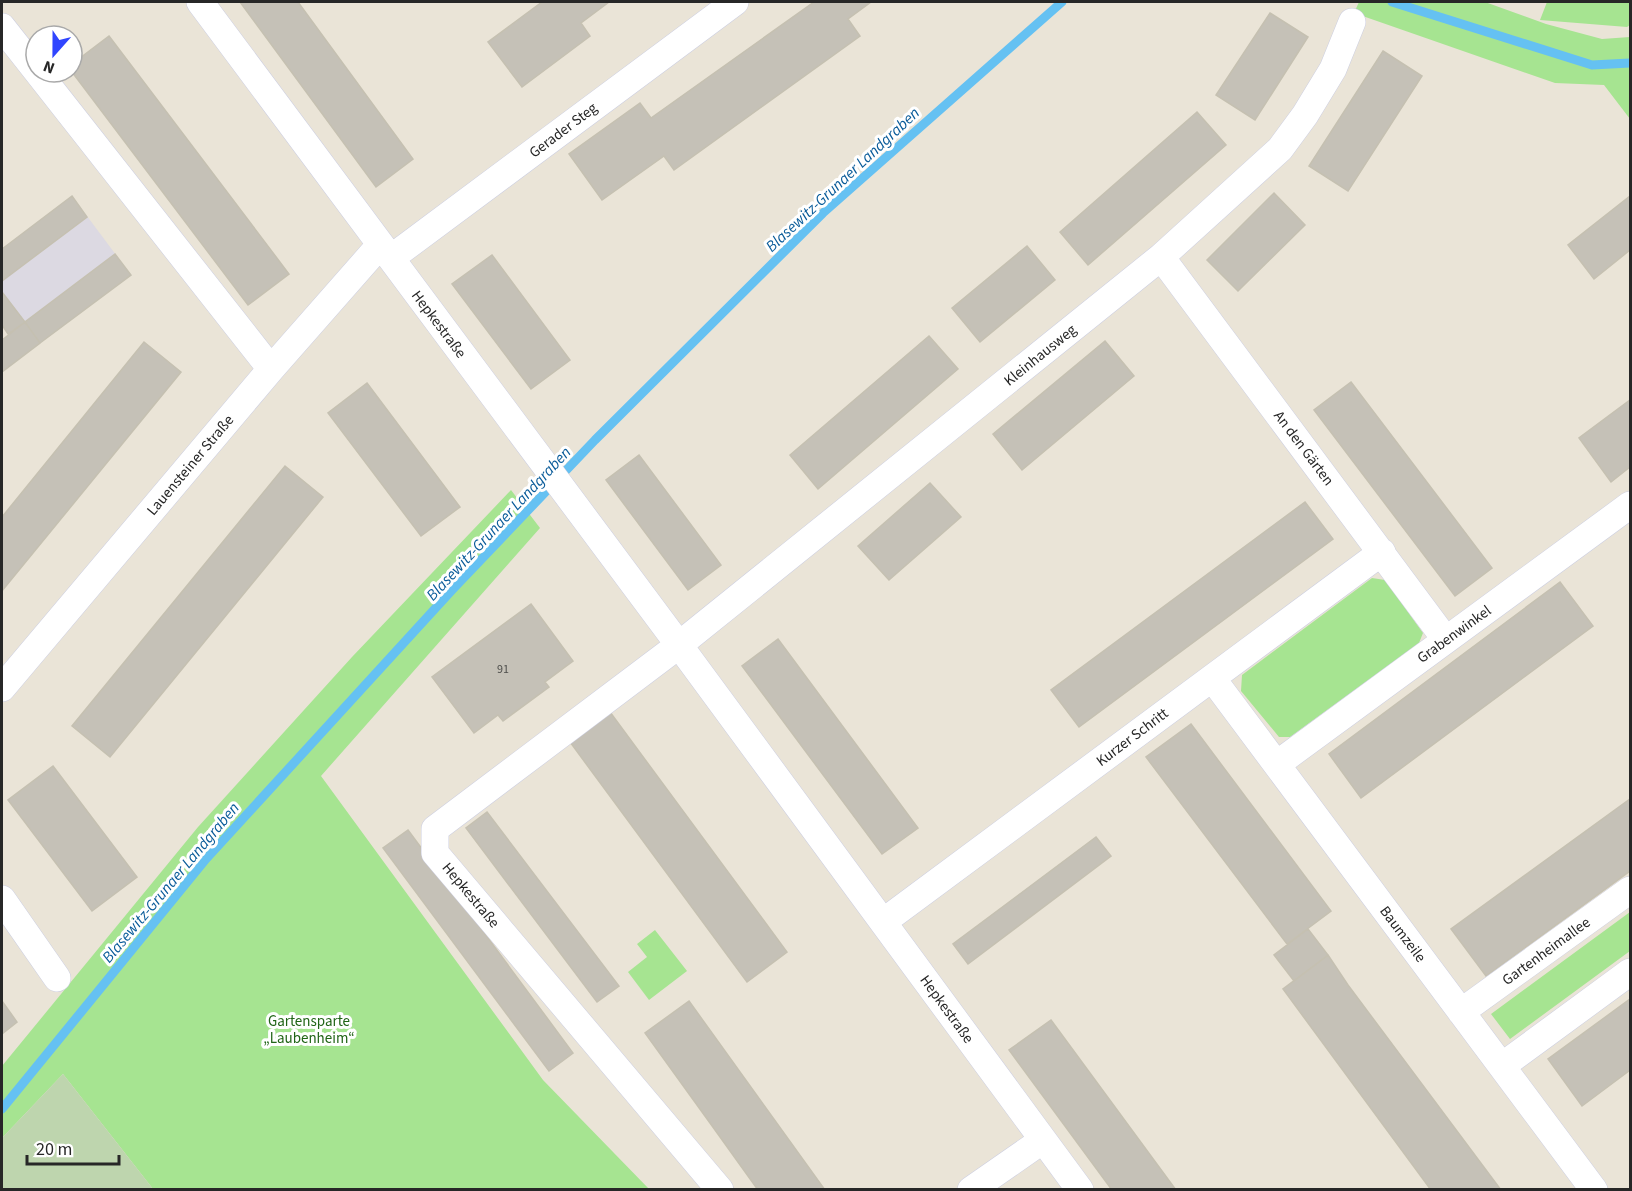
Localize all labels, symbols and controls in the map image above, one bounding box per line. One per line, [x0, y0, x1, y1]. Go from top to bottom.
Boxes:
north arrow [24, 24, 84, 84]
text: N [40, 55, 58, 79]
street label: Gerader Steg [525, 98, 602, 163]
water label: Blasewitz‐Grunaer Landgraben [761, 102, 925, 257]
street label: Hepkestraße [406, 286, 471, 362]
street label: Kleinhausweg [1000, 319, 1081, 391]
street label: An den Gärten [1268, 406, 1339, 490]
street label: Lauensteiner Straße [142, 410, 239, 520]
water label: Blasewitz‐Grunaer Landgraben [421, 442, 576, 606]
street label: Grabenwinkel [1413, 600, 1496, 668]
house number: 91 [497, 661, 509, 678]
street label: Kurzer Schritt [1092, 703, 1173, 771]
water label: Blasewitz‐Grunaer Landgraben [97, 798, 245, 968]
street label: Hepkestraße [437, 858, 504, 933]
street label: Baumzeile [1374, 902, 1431, 967]
street label: Gartenheimallee [1498, 912, 1595, 991]
street label: Hepkestraße [915, 971, 979, 1048]
park label: Gartensparte „Laubenheim“ [263, 1011, 355, 1049]
scale bar [27, 1128, 118, 1166]
text: 20 m [36, 1137, 72, 1162]

